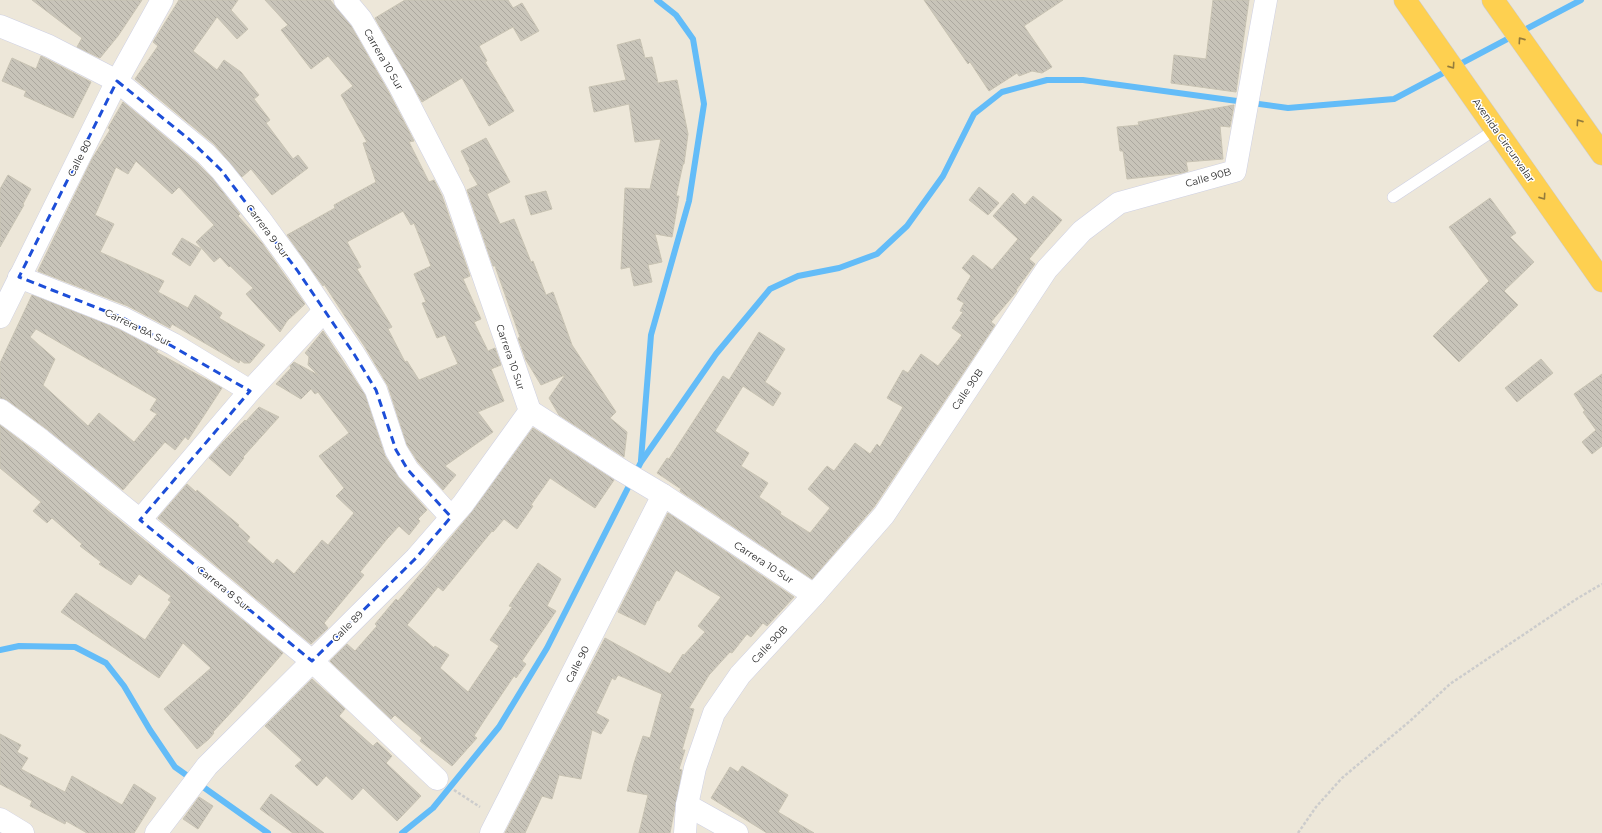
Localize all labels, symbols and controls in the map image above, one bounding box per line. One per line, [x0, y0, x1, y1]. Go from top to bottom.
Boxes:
street label: Carrera 10 Sur [361, 26, 406, 92]
one-way arrow [1519, 38, 1526, 45]
one-way arrow [1447, 62, 1454, 69]
street label: Avenida Circunvalar [1470, 96, 1537, 185]
one-way arrow [1577, 120, 1584, 127]
street label: Calle 80 [65, 137, 94, 179]
street label: Calle 90B [1184, 165, 1233, 190]
one-way arrow [1538, 193, 1546, 200]
street label: Carrera 9 Sur [243, 202, 292, 261]
street label: Carrera 8A Sur [103, 306, 173, 349]
street label: Carrera 10 Sur [493, 323, 528, 392]
street label: Calle 90B [949, 366, 986, 412]
street label: Carrera 10 Sur [731, 538, 796, 587]
street label: Carrera 8 Sur [194, 563, 253, 614]
street label: Calle 89 [329, 608, 366, 645]
street label: Calle 90B [749, 623, 790, 666]
street label: Calle 90 [563, 643, 592, 685]

